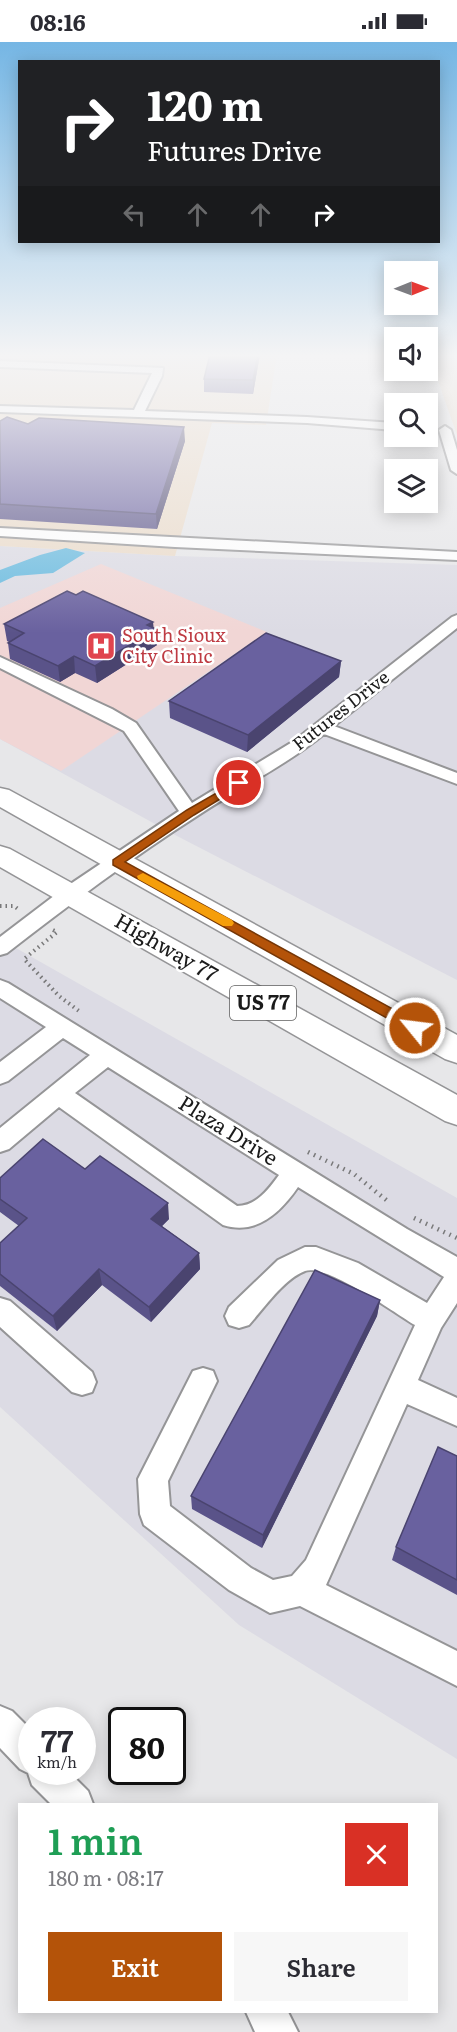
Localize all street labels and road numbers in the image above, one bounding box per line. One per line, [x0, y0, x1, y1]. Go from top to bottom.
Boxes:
street label: Futures Drive [286, 663, 394, 756]
street label: Highway 77 [110, 904, 225, 988]
road number: US 77 [230, 986, 296, 1020]
street label: Plaza Drive [174, 1086, 285, 1172]

